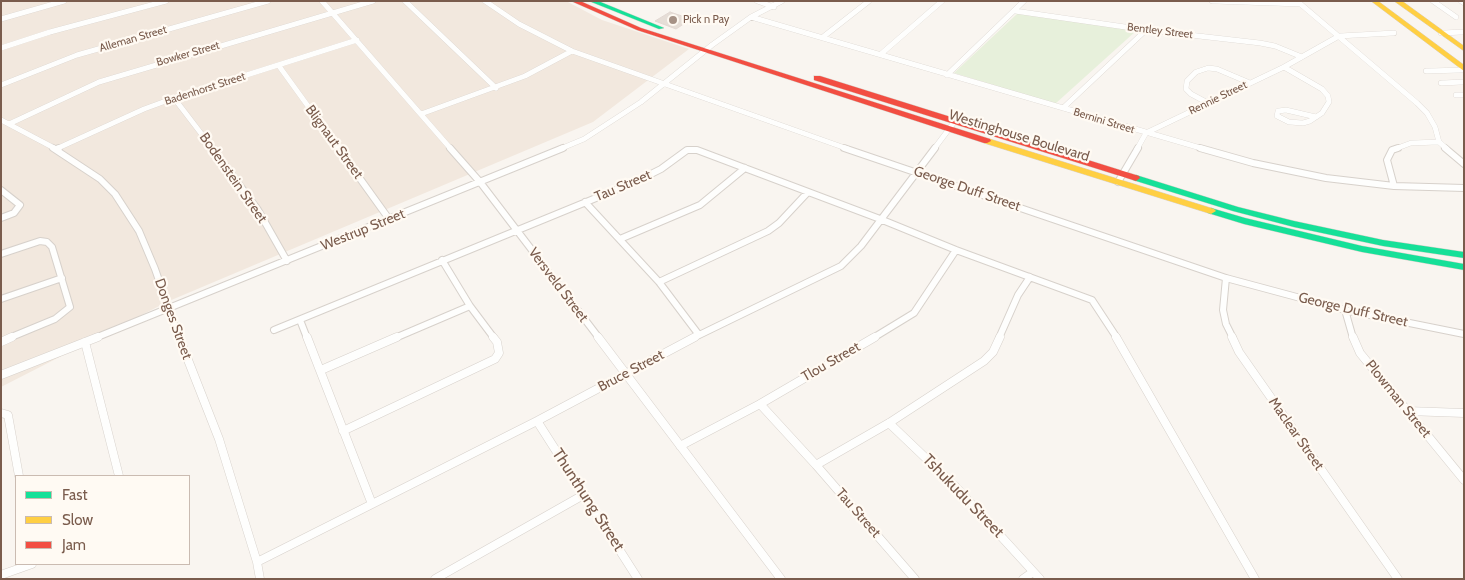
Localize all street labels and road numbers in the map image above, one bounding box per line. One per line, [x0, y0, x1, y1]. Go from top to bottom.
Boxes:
street label: Bentley Street [1126, 20, 1194, 42]
street label: Alleman Street [98, 23, 168, 55]
street label: Bowker Street [155, 39, 221, 69]
street label: Badenhorst Street [163, 70, 247, 108]
street label: Rennie Street [1187, 78, 1249, 118]
street label: Blignaut Street [302, 102, 366, 182]
street label: Bernini Street [1072, 105, 1136, 137]
street label: Westinghouse Boulevard [947, 107, 1091, 165]
street label: Bodenstein Street [196, 130, 270, 226]
street label: George Duff Street [911, 163, 1023, 215]
street label: Tau Street [592, 167, 654, 205]
street label: Westrup Street [319, 206, 407, 254]
street label: Versveld Street [524, 244, 592, 326]
street label: Donges Street [151, 276, 195, 362]
street label: George Duff Street [1297, 289, 1409, 331]
street label: Tlou Street [799, 339, 863, 385]
street label: Bruce Street [595, 347, 667, 395]
street label: Plowman Street [1362, 357, 1434, 441]
street label: Maclear Street [1265, 394, 1327, 474]
street label: Thunthung Street [548, 445, 628, 555]
street label: Tshukudu Street [918, 450, 1008, 542]
street label: Tau Street [832, 485, 884, 541]

